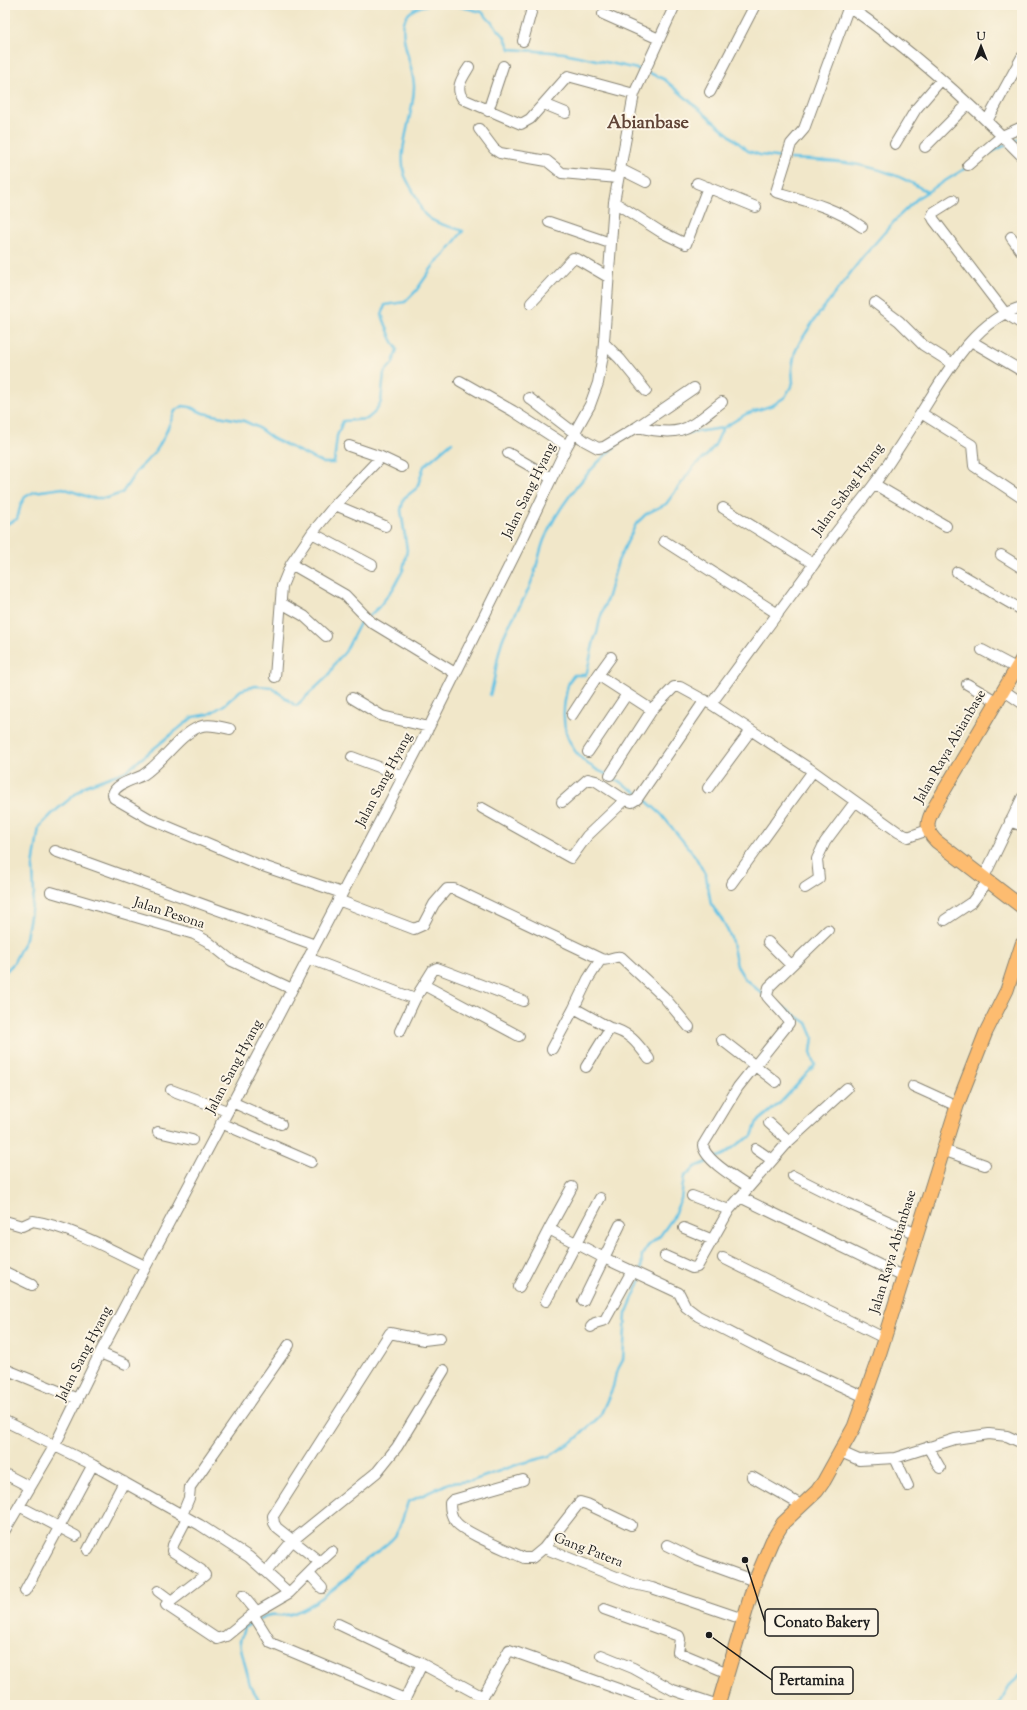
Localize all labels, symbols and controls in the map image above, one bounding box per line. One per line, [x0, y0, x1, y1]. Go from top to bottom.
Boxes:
north arrow [961, 26, 1001, 66]
text: U [976, 29, 986, 45]
district label: Abianbase [607, 111, 689, 137]
street label: Jalan Sabag Hyang [808, 439, 890, 541]
street label: Jalan Sang Hyang [498, 440, 562, 543]
street label: Jalan Raya Abianbase [910, 686, 992, 808]
street label: Jalan Sang Hyang [351, 729, 418, 832]
street label: Jalan Pesona [130, 893, 208, 935]
street label: Jalan Sang Hyang [201, 1016, 268, 1119]
street label: Jalan Raya Abianbase [865, 1188, 922, 1317]
street label: Jalan Sang Hyang [52, 1303, 118, 1406]
street label: Gang Patera [550, 1529, 626, 1574]
callout: Conato Bakery [765, 1609, 878, 1636]
text: Conato Bakery [774, 1613, 871, 1634]
callout: Pertamina [772, 1667, 853, 1694]
text: Pertamina [780, 1671, 845, 1692]

